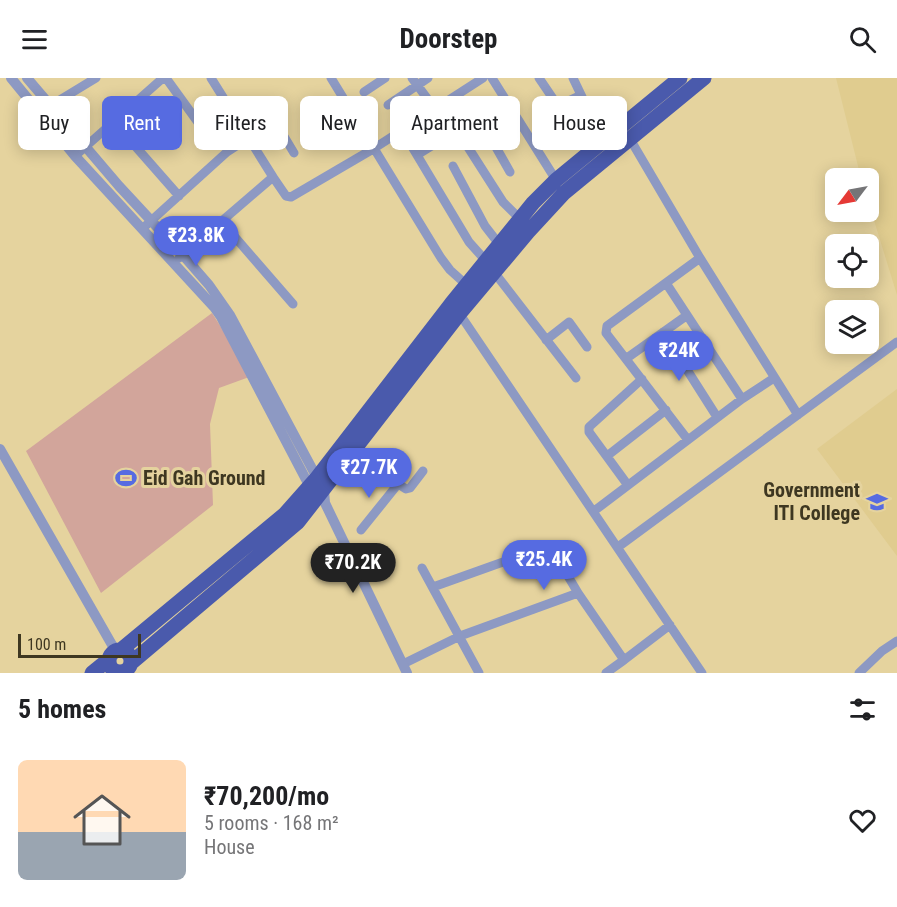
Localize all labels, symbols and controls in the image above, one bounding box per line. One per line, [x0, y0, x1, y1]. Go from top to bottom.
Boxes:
icon: menu [18, 23, 51, 56]
text: Doorstep [400, 23, 497, 55]
icon: search [846, 23, 879, 56]
chip: Buy [18, 96, 90, 150]
chip: Rent [102, 96, 182, 150]
chip: Filters [194, 96, 288, 150]
chip: New [300, 96, 378, 150]
chip: Apartment [390, 96, 520, 150]
chip: House [532, 96, 627, 150]
north arrow [825, 168, 879, 222]
map controls [825, 168, 879, 354]
pin: ₹23.8K [147, 216, 245, 267]
text: ₹23.8K [168, 223, 224, 247]
button: locate [825, 234, 879, 288]
button: layers [825, 300, 879, 354]
pin: ₹24K [643, 331, 715, 382]
text: ₹24K [659, 338, 699, 362]
pin: ₹27.7K [320, 448, 418, 499]
text: ₹27.7K [341, 455, 397, 479]
sports icon: Eid Gah Ground [114, 466, 138, 490]
place label: Eid Gah Ground [143, 466, 265, 490]
place label: Government ITI College [763, 478, 860, 525]
school or university icon: Government ITI College [865, 490, 889, 514]
pin: ₹25.4K [495, 540, 593, 591]
pin: ₹70.2K [304, 543, 402, 594]
text: ₹25.4K [516, 547, 572, 571]
text: ₹70.2K [325, 550, 381, 574]
scale bar [18, 631, 141, 658]
text: 100 m [27, 635, 66, 654]
icon: filters [846, 693, 879, 726]
text: 5 homes [18, 694, 106, 724]
text: ₹70,200/mo [204, 781, 329, 811]
icon: home [66, 784, 138, 856]
icon: heart [846, 804, 879, 837]
text: 5 rooms · 168 m² [204, 811, 339, 835]
text: House [204, 835, 255, 859]

